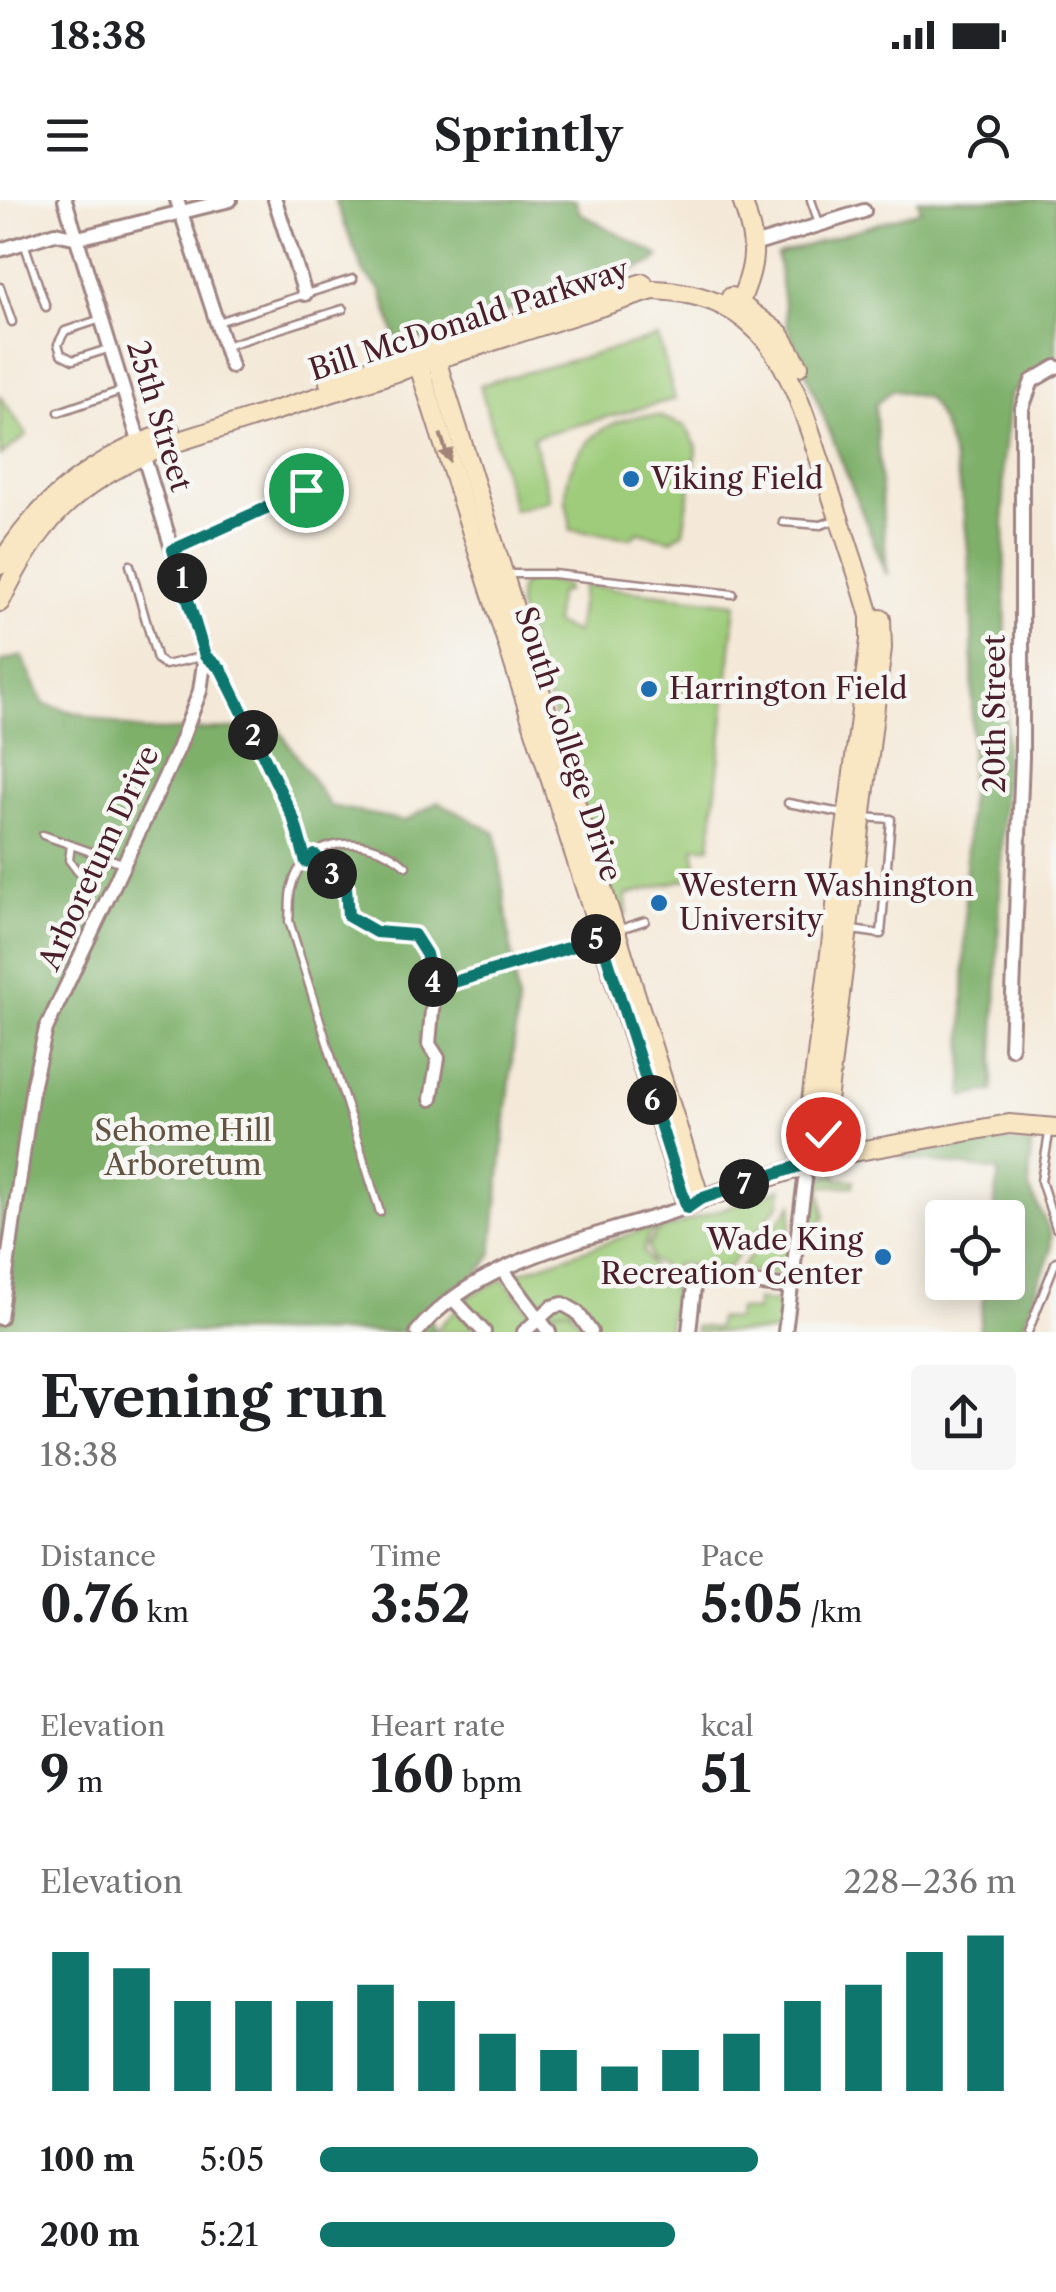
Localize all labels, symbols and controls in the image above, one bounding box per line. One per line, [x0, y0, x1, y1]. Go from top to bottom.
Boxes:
text: 18:38 [50, 12, 147, 59]
text: Sprintly [434, 107, 622, 163]
icon: menu [40, 108, 95, 163]
icon: person [961, 108, 1016, 163]
street label: Bill McDonald Parkway [304, 250, 634, 389]
street label: 25th Street [119, 336, 200, 496]
one-way arrow [438, 433, 453, 463]
pin [264, 448, 349, 533]
place label: Viking Field [650, 460, 823, 497]
icon: arrive [279, 463, 334, 518]
marker: Viking Field [620, 468, 642, 490]
pin: 1 [157, 553, 207, 603]
text: 1 [176, 561, 188, 595]
street label: South College Drive [507, 602, 630, 886]
street label: 20th Street [976, 634, 1013, 793]
place label: Harrington Field [669, 670, 908, 707]
marker: Harrington Field [638, 678, 660, 700]
pin: 2 [228, 710, 278, 760]
text: 2 [245, 718, 261, 752]
street label: Arboretum Drive [30, 740, 167, 977]
pin: 3 [307, 849, 357, 899]
text: 3 [324, 857, 340, 891]
place label: Western Washington University [678, 867, 974, 938]
marker: Western Washington University [648, 892, 670, 914]
pin: 5 [571, 914, 621, 964]
text: 5 [588, 922, 604, 956]
pin: 4 [408, 957, 458, 1007]
text: 4 [425, 965, 441, 999]
pin: 6 [627, 1075, 677, 1125]
text: 6 [644, 1083, 660, 1117]
pin [781, 1092, 866, 1177]
icon: check [796, 1107, 851, 1162]
park label: Sehome Hill Arboretum [94, 1112, 272, 1183]
pin: 7 [719, 1159, 769, 1209]
text: 7 [737, 1167, 751, 1201]
map controls [925, 1200, 1025, 1300]
button: locate [925, 1200, 1025, 1300]
place label: Wade King Recreation Center [600, 1221, 863, 1292]
marker: Wade King Recreation Center [872, 1246, 894, 1268]
text: Evening run [40, 1364, 387, 1431]
button: share [911, 1365, 1016, 1470]
text: 18:38 [40, 1435, 118, 1474]
text: Distance [40, 1539, 156, 1573]
text: Time [370, 1539, 441, 1573]
text: Pace [701, 1539, 764, 1573]
text: 0.76 [40, 1573, 139, 1635]
text: 3:52 [370, 1573, 471, 1635]
text: 5:05 [701, 1573, 803, 1635]
text: km [139, 1595, 189, 1629]
text: /km [803, 1595, 862, 1629]
text: Elevation [40, 1709, 165, 1743]
text: Heart rate [370, 1709, 505, 1743]
text: kcal [701, 1709, 754, 1743]
text: 9 [40, 1743, 70, 1805]
text: 160 [370, 1743, 455, 1805]
text: 51 [701, 1743, 751, 1805]
text: m [70, 1765, 103, 1799]
text: bpm [455, 1765, 522, 1799]
text: Elevation [40, 1862, 183, 1901]
text: 228–236 m [843, 1862, 1016, 1901]
text: 100 m [40, 2140, 135, 2179]
text: 5:05 [200, 2140, 264, 2179]
text: 200 m [40, 2215, 140, 2254]
text: 5:21 [200, 2215, 258, 2254]

